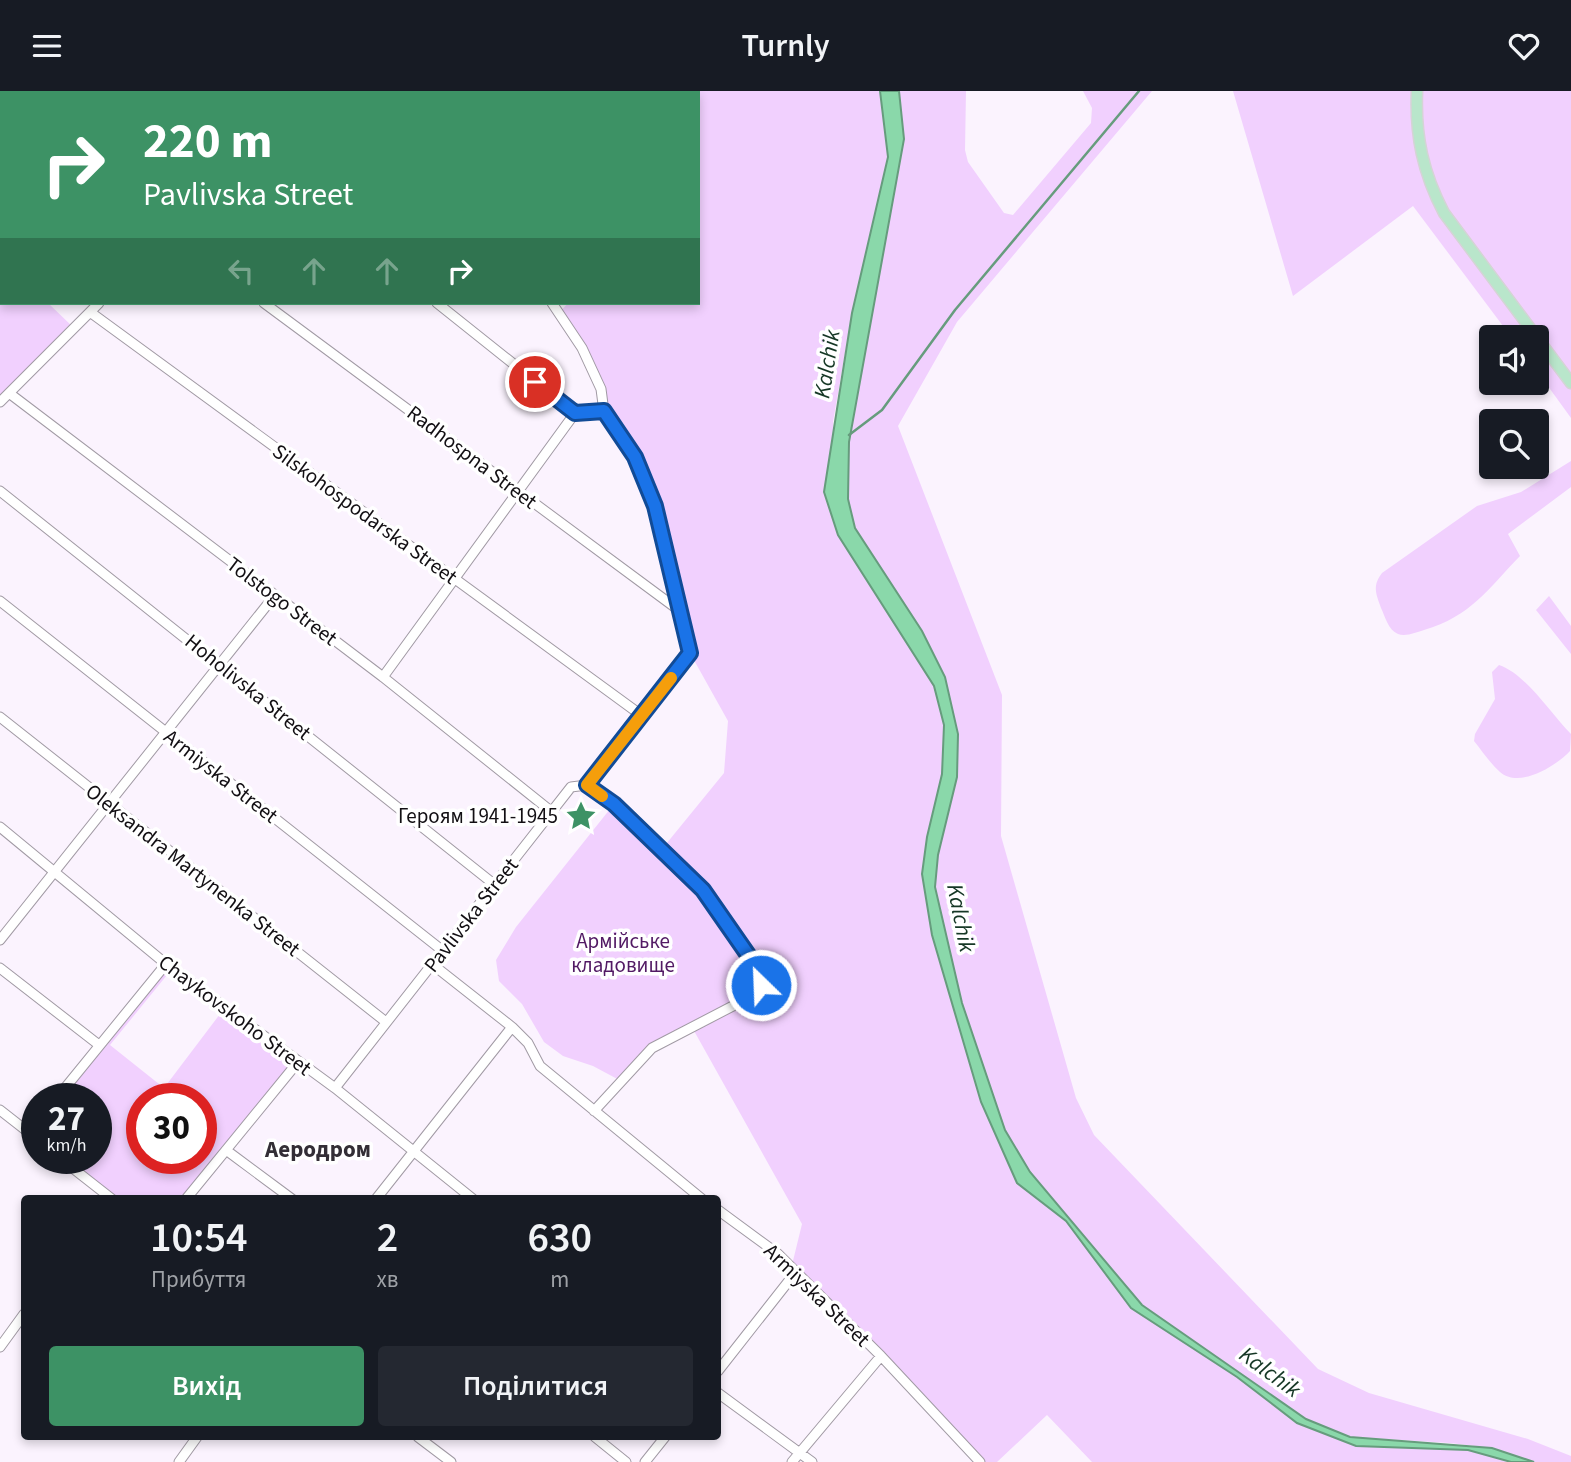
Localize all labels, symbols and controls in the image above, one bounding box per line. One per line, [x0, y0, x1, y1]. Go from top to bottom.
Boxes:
text: Turnly [741, 23, 830, 69]
icon: menu [28, 27, 66, 65]
icon: heart [1505, 27, 1543, 65]
text: 220 m [143, 107, 272, 177]
icon: right [28, 119, 119, 210]
text: Pavlivska Street [143, 172, 353, 218]
icon: left [222, 252, 260, 290]
icon: ahead [295, 252, 333, 290]
icon: ahead [368, 252, 406, 290]
icon: right [441, 252, 479, 290]
map controls [1479, 325, 1549, 479]
button: sound [1479, 325, 1549, 395]
water label: Kalchik [805, 326, 849, 401]
pin [505, 352, 565, 412]
icon: arrive [516, 363, 554, 401]
street label: Radhospna Street [401, 398, 543, 516]
button: search [1479, 409, 1549, 479]
street label: Silskohospodarska Street [266, 437, 464, 591]
street label: Tolstogo Street [220, 549, 344, 653]
street label: Hoholivska Street [178, 627, 318, 747]
street label: Armiyska Street [158, 722, 284, 830]
street label: Oleksandra Martynenka Street [79, 777, 307, 963]
place icon: Героям 1941-1945 [564, 799, 598, 833]
place label: Героям 1941-1945 [398, 801, 558, 831]
street label: Pavlivska Street [417, 851, 525, 979]
water label: Kalchik [938, 881, 984, 956]
park label: Армійське кладовище [571, 926, 675, 980]
street label: Chaykovskoho Street [152, 947, 318, 1083]
position arrow [724, 948, 798, 1022]
speed limit sign: 30 [126, 1083, 217, 1174]
text: 27 [48, 1094, 85, 1144]
text: km/h [47, 1133, 86, 1158]
district label: Аеродром [264, 1133, 371, 1166]
text: 10:54 [150, 1208, 248, 1268]
text: 2 [377, 1208, 398, 1268]
text: 630 [527, 1208, 592, 1268]
street label: Armiyska Street [757, 1236, 877, 1354]
text: Прибуття [151, 1263, 246, 1296]
text: хв [377, 1263, 399, 1296]
text: m [550, 1263, 569, 1296]
water label: Kalchik [1232, 1338, 1308, 1406]
button: Вихід [49, 1346, 364, 1426]
button: Поділитися [378, 1346, 693, 1426]

